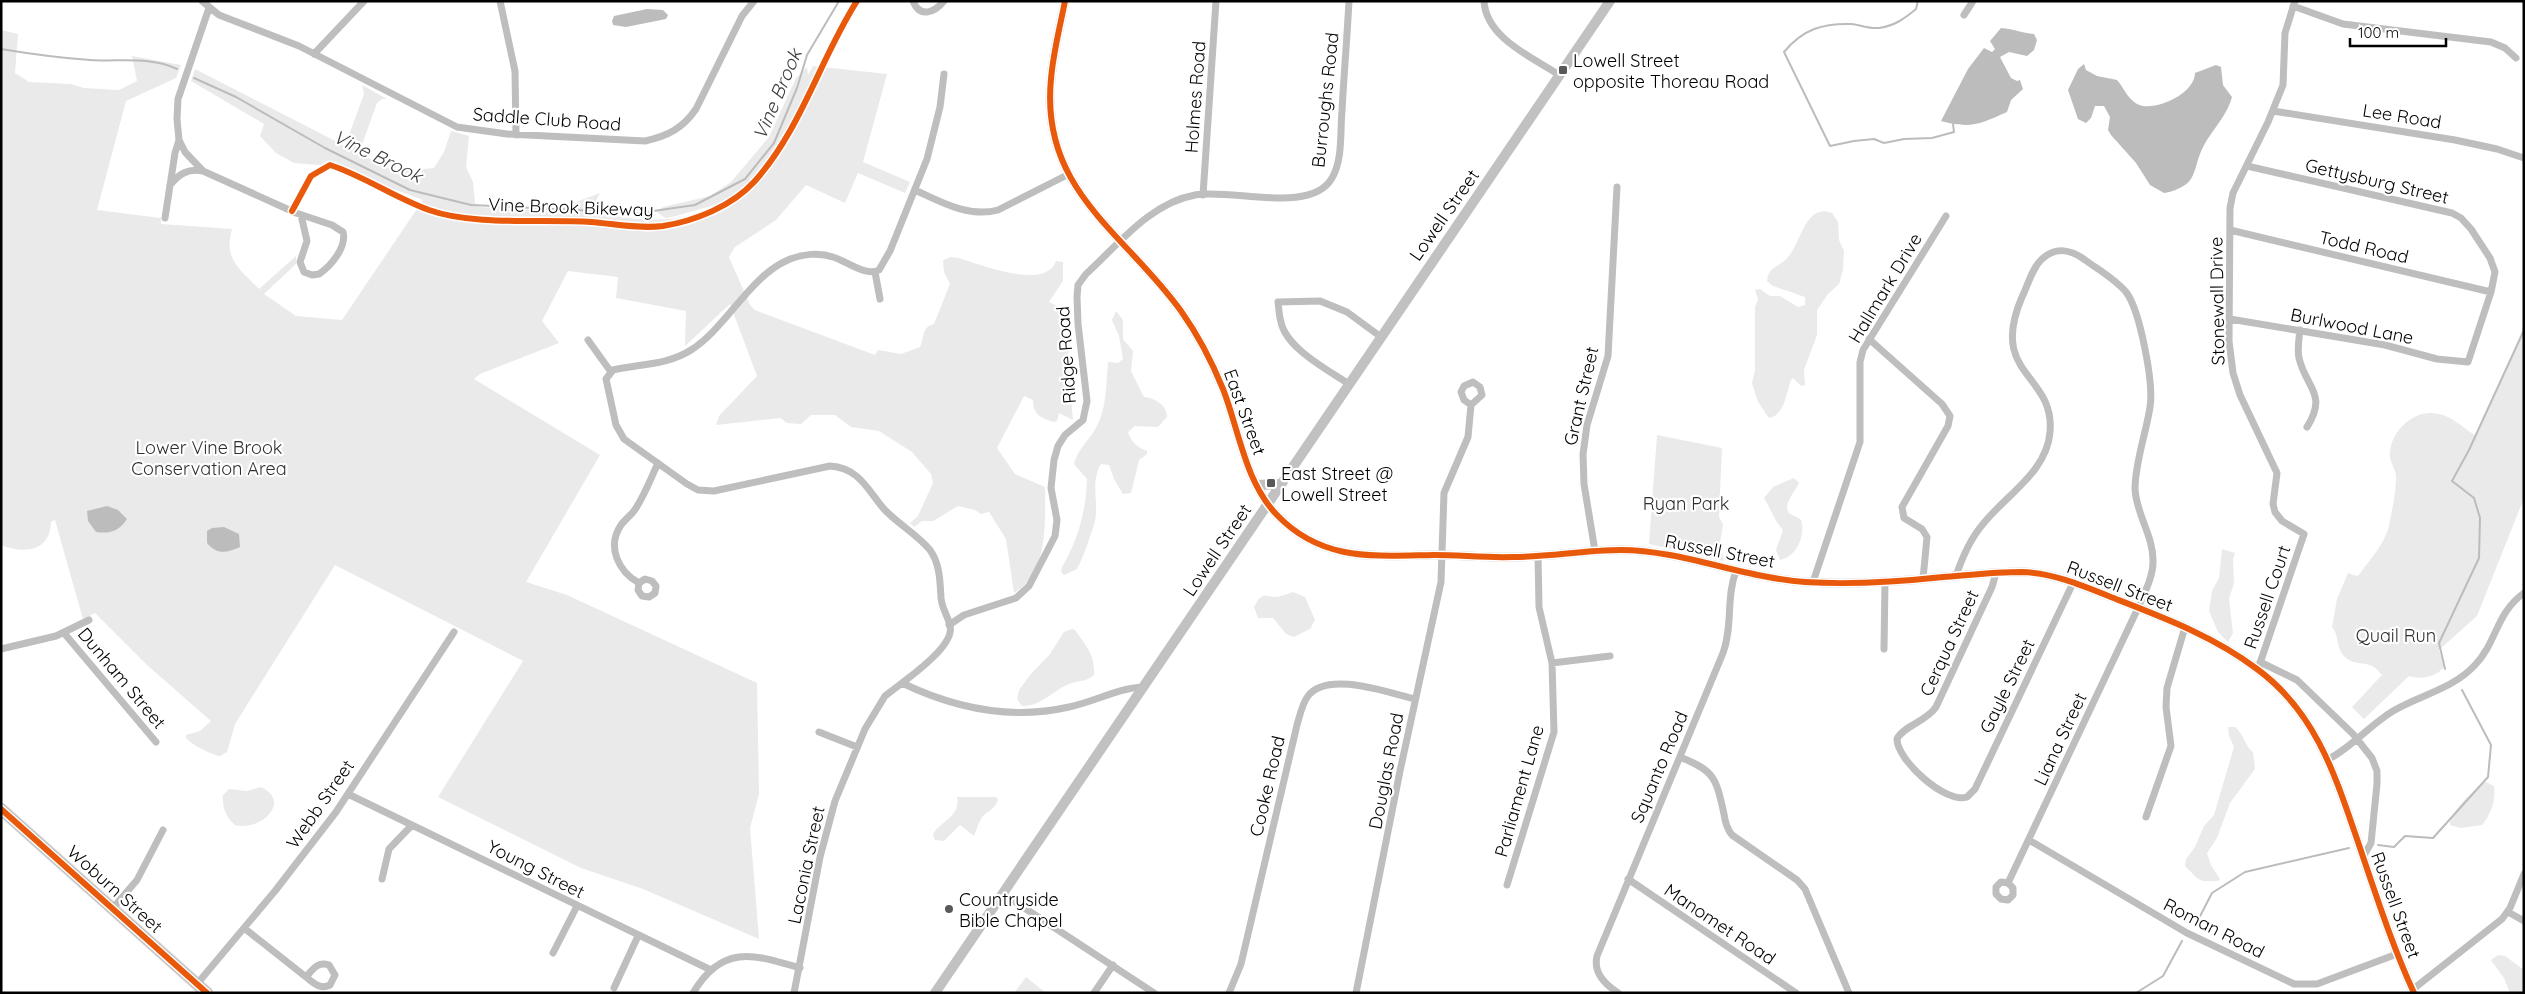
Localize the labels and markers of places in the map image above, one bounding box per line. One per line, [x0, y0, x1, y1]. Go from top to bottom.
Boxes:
place label: Lowell Street opposite Thoreau Road [1573, 49, 1769, 93]
marker: Lowell Street opposite Thoreau Road [1557, 64, 1569, 76]
place label: East Street @ Lowell Street [1281, 462, 1393, 506]
marker: East Street @ Lowell Street [1265, 477, 1277, 489]
place label: Countryside Bible Chapel [959, 888, 1063, 932]
marker: Countryside Bible Chapel [943, 903, 955, 915]

